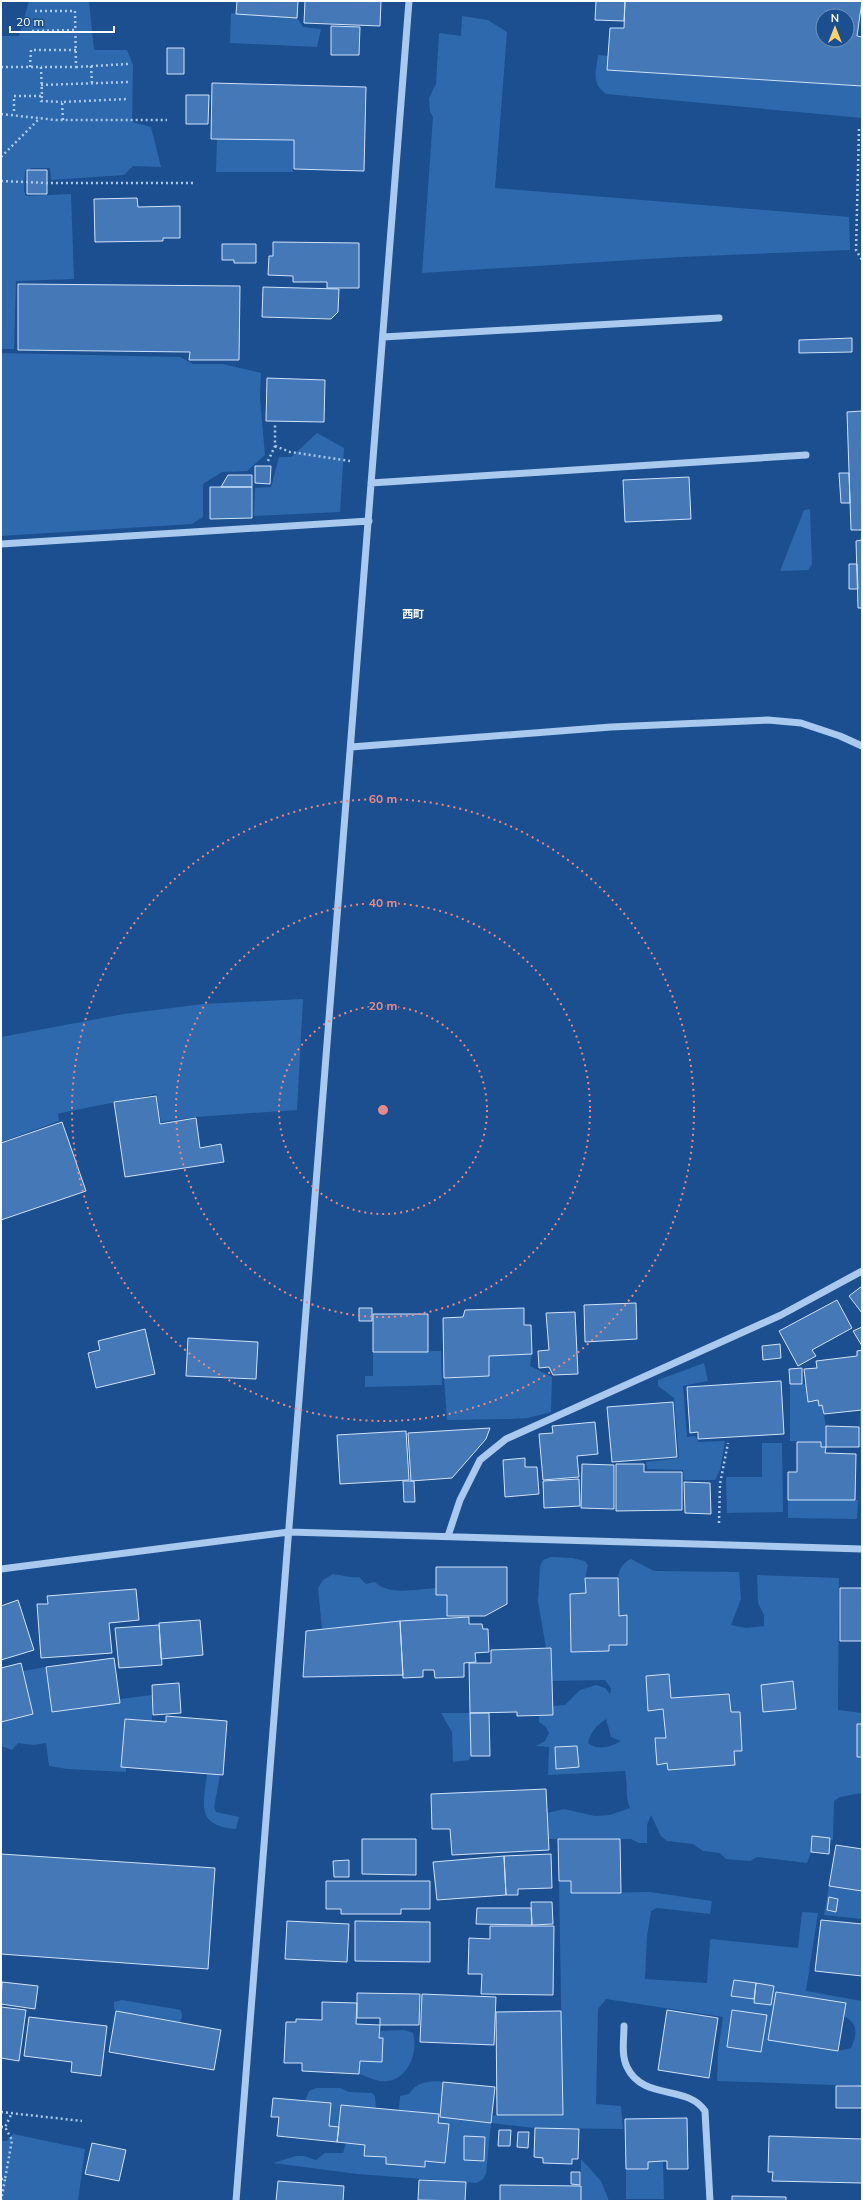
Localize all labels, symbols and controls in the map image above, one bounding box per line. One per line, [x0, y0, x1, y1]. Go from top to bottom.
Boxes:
scale bar [10, 8, 114, 34]
north arrow [815, 8, 855, 48]
text: N [831, 11, 839, 25]
text: 20 m [16, 14, 44, 29]
district label: 西町 [402, 607, 424, 621]
text: 60 m [369, 791, 397, 806]
text: 40 m [369, 895, 397, 910]
text: 20 m [369, 998, 397, 1013]
centre of rings [376, 1103, 390, 1117]

